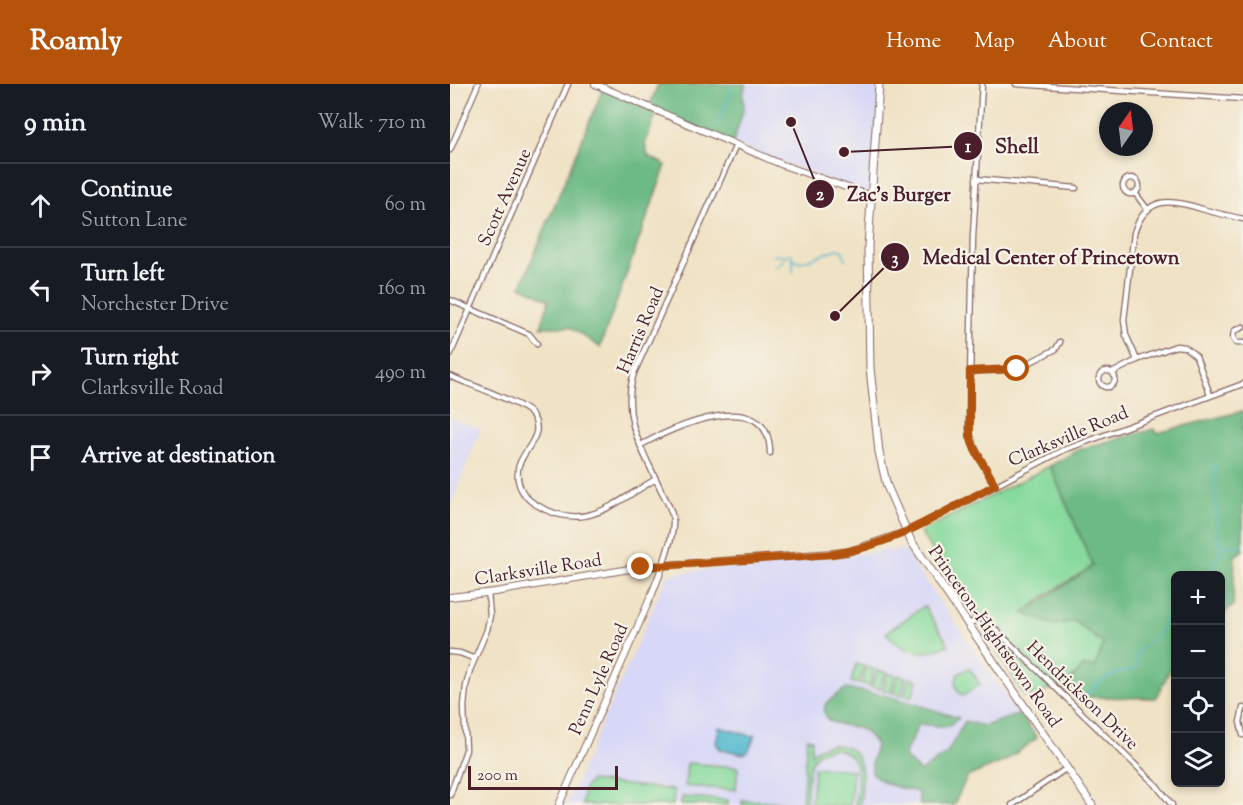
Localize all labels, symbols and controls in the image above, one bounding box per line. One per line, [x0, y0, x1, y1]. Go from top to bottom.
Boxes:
text: Roamly [30, 22, 122, 62]
text: Home [886, 27, 941, 57]
text: Map [974, 27, 1015, 57]
text: About [1048, 27, 1107, 57]
text: Contact [1140, 27, 1213, 57]
north arrow [1099, 102, 1153, 156]
text: 9 min [24, 105, 86, 142]
text: Walk · 710 m [318, 109, 426, 138]
callout: Shell [953, 127, 1051, 165]
text: Shell [995, 134, 1039, 163]
text: 1 [965, 135, 972, 161]
street label: Scott Avenue [473, 145, 539, 251]
text: Continue [81, 175, 172, 207]
callout: Zac's Burger [805, 175, 963, 213]
text: Zac's Burger [847, 182, 951, 211]
text: 2 [816, 183, 825, 209]
icon: ahead [24, 189, 57, 222]
text: 60 m [385, 191, 426, 220]
text: Sutton Lane [81, 207, 187, 236]
callout: Medical Center of Princetown [880, 238, 1191, 276]
text: Medical Center of Princetown [923, 245, 1180, 274]
text: 3 [891, 247, 899, 273]
text: Turn left [81, 259, 164, 291]
icon: left [24, 273, 57, 306]
text: 160 m [378, 275, 426, 304]
street label: Harris Road [612, 283, 672, 378]
text: Norchester Drive [81, 291, 229, 320]
text: Turn right [81, 343, 178, 375]
route start [1003, 355, 1029, 381]
icon: right [24, 357, 57, 390]
text: 490 m [375, 359, 426, 388]
text: Clarksville Road [81, 375, 223, 404]
street label: Clarksville Road [1005, 401, 1133, 475]
icon: arrive [24, 441, 57, 474]
text: Arrive at destination [81, 441, 276, 473]
street label: Princeton-Hightstown Road [921, 541, 1066, 733]
street label: Clarksville Road [473, 548, 604, 594]
route end [627, 553, 653, 579]
map controls [1171, 571, 1225, 787]
button: + [1171, 571, 1225, 625]
street label: Penn Lyle Road [564, 620, 636, 740]
button: − [1171, 625, 1225, 679]
street label: Hendrickson Drive [1020, 636, 1144, 757]
button: locate [1171, 679, 1225, 733]
button: layers [1171, 733, 1225, 787]
scale bar [468, 763, 618, 790]
text: 200 m [477, 765, 518, 788]

